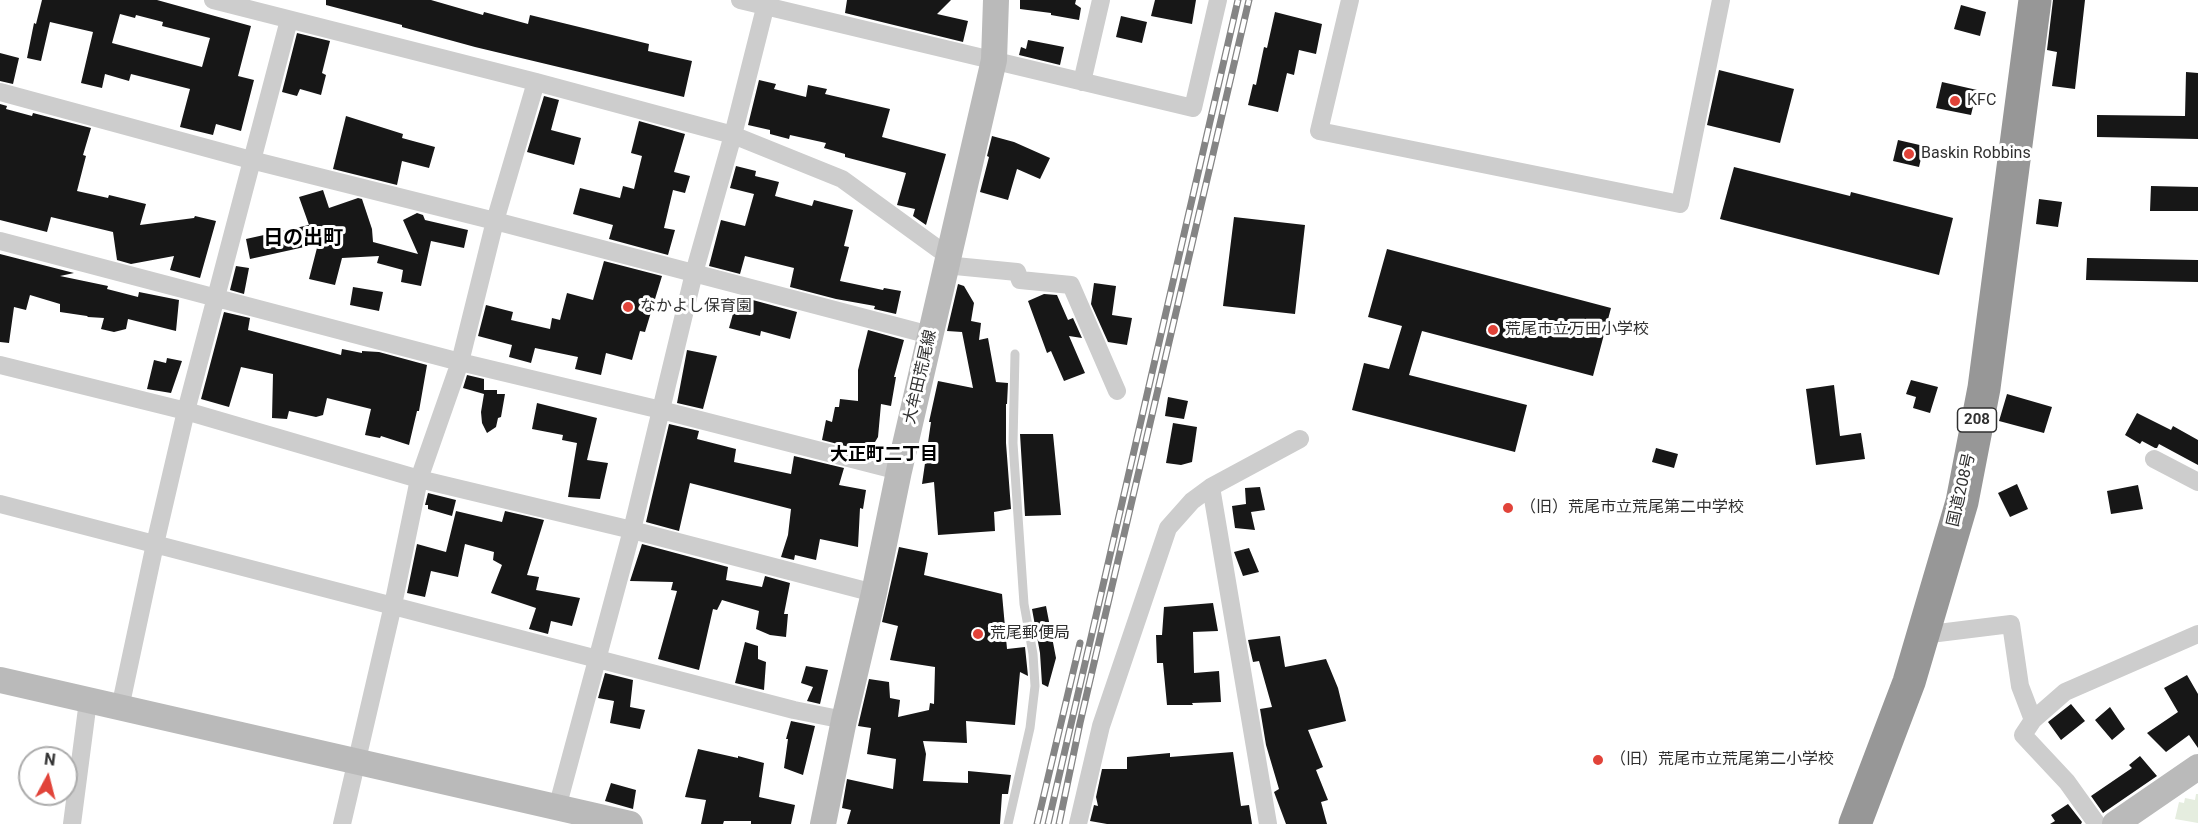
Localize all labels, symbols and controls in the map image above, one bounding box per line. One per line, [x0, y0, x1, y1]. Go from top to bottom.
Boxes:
place label: KFC [1967, 91, 1996, 111]
marker: KFC [1948, 94, 1962, 108]
place label: Baskin Robbins [1921, 144, 2031, 164]
marker: Baskin Robbins [1902, 147, 1916, 161]
district label: 日の出町 [263, 227, 343, 251]
place label: なかよし保育園 [640, 297, 752, 317]
marker: なかよし保育園 [621, 300, 635, 314]
place label: 荒尾市立万田小学校 [1505, 320, 1649, 340]
marker: 荒尾市立万田小学校 [1486, 323, 1500, 337]
street label: 大牟田荒尾線 [901, 328, 941, 426]
road number: 208 [1958, 408, 1996, 432]
district label: 大正町二丁目 [830, 444, 938, 466]
street label: 国道208号 [1944, 451, 1980, 529]
place label: （旧）荒尾市立荒尾第二中学校 [1520, 498, 1744, 518]
marker: （旧）荒尾市立荒尾第二中学校 [1501, 501, 1515, 515]
place label: 荒尾郵便局 [990, 624, 1070, 644]
marker: 荒尾郵便局 [971, 627, 985, 641]
north arrow [18, 746, 78, 806]
text: N [43, 750, 57, 770]
place label: （旧）荒尾市立荒尾第二小学校 [1610, 750, 1834, 770]
marker: （旧）荒尾市立荒尾第二小学校 [1591, 753, 1605, 767]

